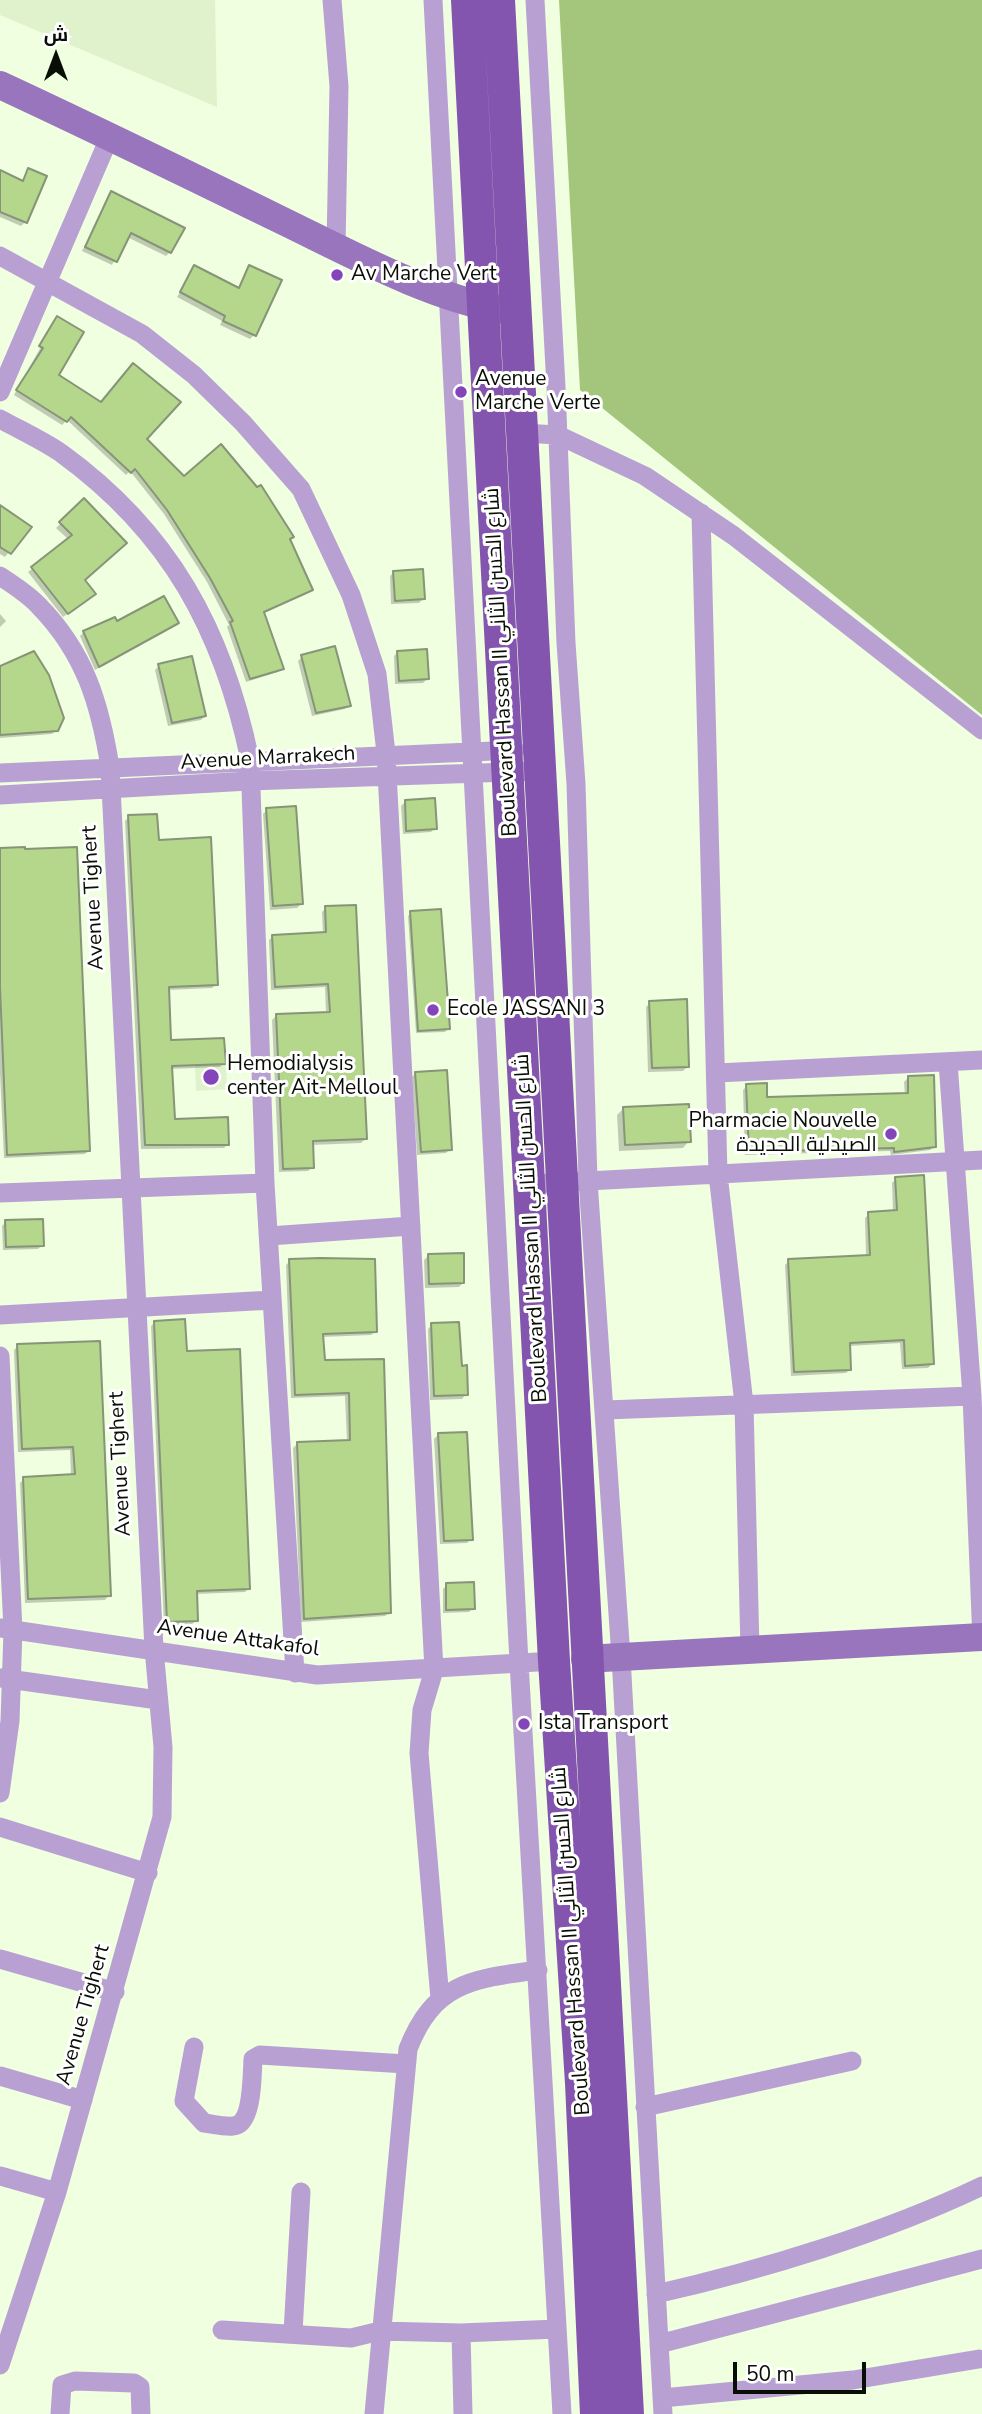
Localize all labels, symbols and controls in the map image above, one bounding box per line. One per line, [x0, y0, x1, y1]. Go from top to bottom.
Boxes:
north arrow [21, 21, 91, 91]
text: ش [44, 22, 68, 48]
place label: Av Marche Vert [351, 262, 496, 288]
marker: Av Marche Vert [329, 267, 345, 283]
place label: Avenue Marche Verte [475, 367, 601, 417]
marker: Avenue Marche Verte [453, 384, 469, 400]
street label: Boulevard Hassan II شارع الحسن الثاني [480, 487, 524, 837]
street label: Avenue Marrakech [180, 742, 356, 776]
street label: Avenue Tighert [78, 825, 110, 971]
place label: Ecole JASSANI 3 [447, 997, 605, 1023]
marker: Ecole JASSANI 3 [425, 1002, 441, 1018]
place label: Hemodialysis center Ait-Melloul [227, 1052, 398, 1102]
street label: Boulevard Hassan II شارع الحسن الثاني [510, 1053, 554, 1403]
marker: Hemodialysis center Ait-Melloul [201, 1067, 221, 1087]
place label: Pharmacie Nouvelle الصيدلية الجديدة [689, 1109, 877, 1159]
marker: Pharmacie Nouvelle الصيدلية الجديدة [883, 1126, 899, 1142]
street label: Avenue Tighert [105, 1391, 137, 1537]
street label: Avenue Attakafol [155, 1615, 321, 1663]
place label: Ista Transport [538, 1711, 668, 1737]
marker: Ista Transport [516, 1716, 532, 1732]
street label: Boulevard Hassan II شارع الحسن الثاني [547, 1766, 597, 2116]
street label: Avenue Tighert [52, 1942, 116, 2088]
scale bar [737, 2348, 870, 2392]
text: 50 m [746, 2360, 795, 2388]

